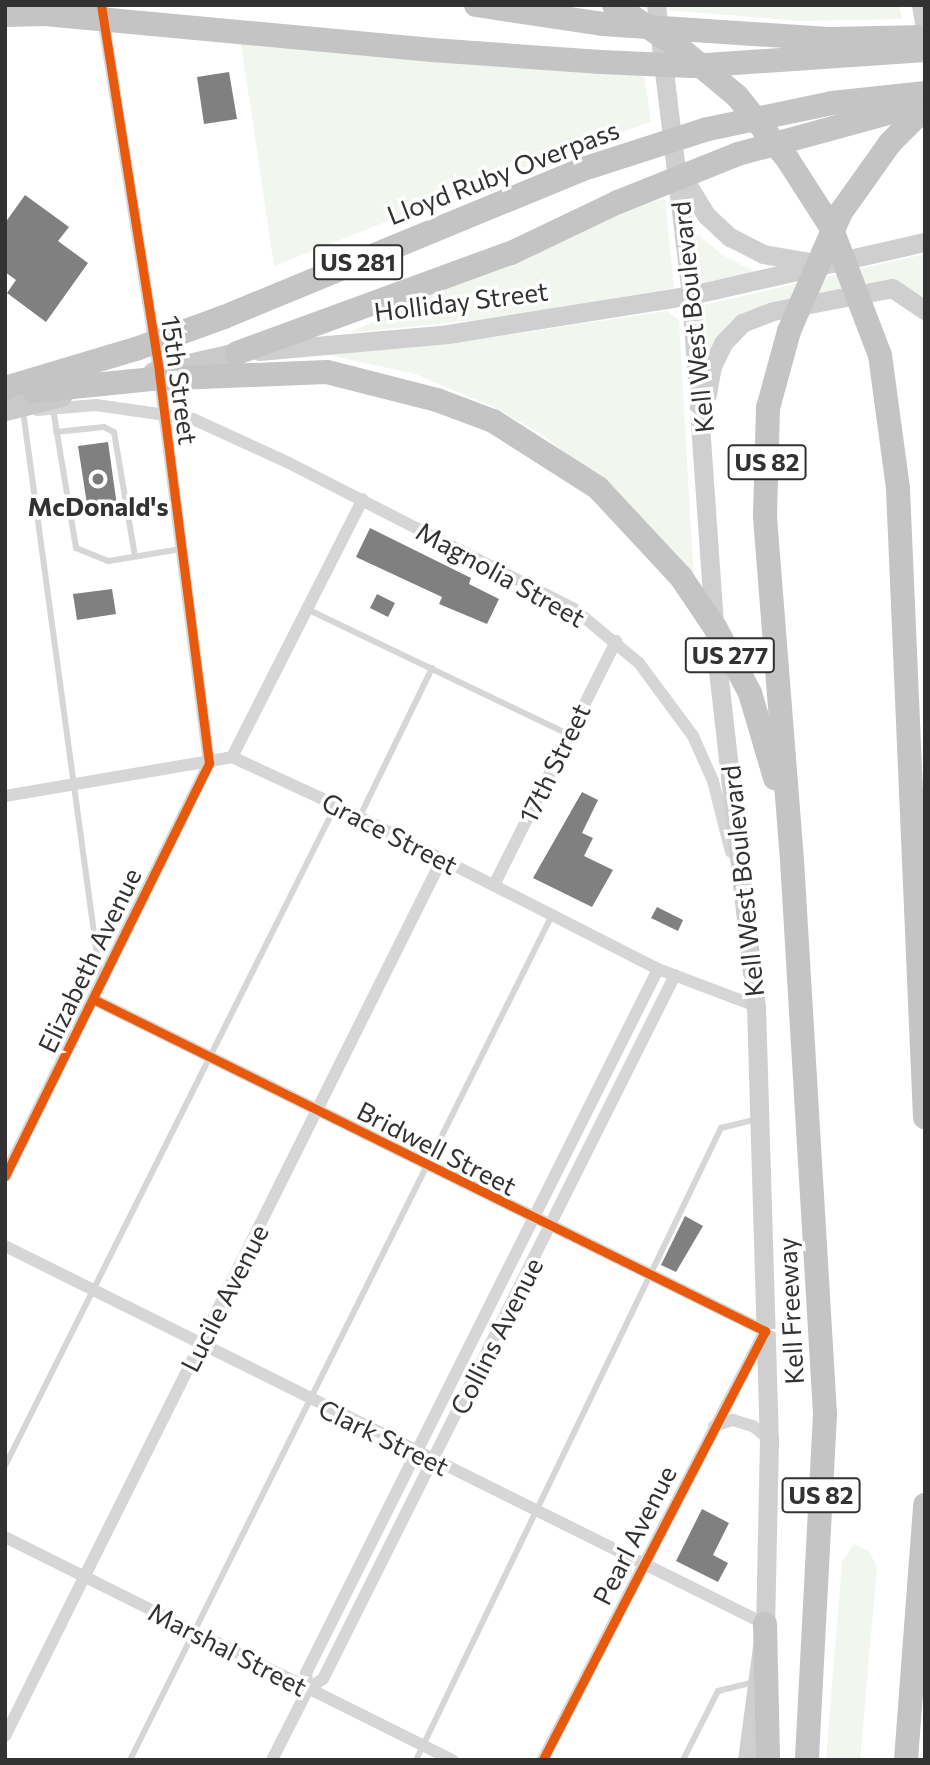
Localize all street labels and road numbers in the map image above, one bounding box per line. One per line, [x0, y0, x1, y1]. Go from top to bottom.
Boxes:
street label: Lloyd Ruby Overpass [383, 113, 623, 231]
street label: Kell West Boulevard [664, 200, 720, 434]
road number: US 281 [312, 242, 404, 282]
street label: Holliday Street [372, 275, 550, 327]
street label: 15th Street [156, 313, 204, 447]
road number: US 82 [727, 442, 807, 482]
street label: Magnolia Street [411, 515, 591, 633]
road number: US 277 [684, 634, 776, 676]
street label: 17th Street [512, 698, 596, 828]
street label: Kell West Boulevard [714, 764, 770, 998]
street label: Grace Street [317, 786, 463, 880]
street label: Elizabeth Avenue [31, 863, 147, 1057]
street label: Bridwell Street [352, 1094, 522, 1202]
street label: Lucile Avenue [174, 1219, 274, 1377]
street label: Kell Freeway [771, 1237, 809, 1385]
street label: Collins Avenue [443, 1252, 549, 1420]
street label: Clark Street [314, 1392, 454, 1482]
street label: Pearl Avenue [586, 1460, 682, 1610]
road number: US 82 [781, 1475, 861, 1516]
street label: Marshal Street [144, 1596, 312, 1702]

